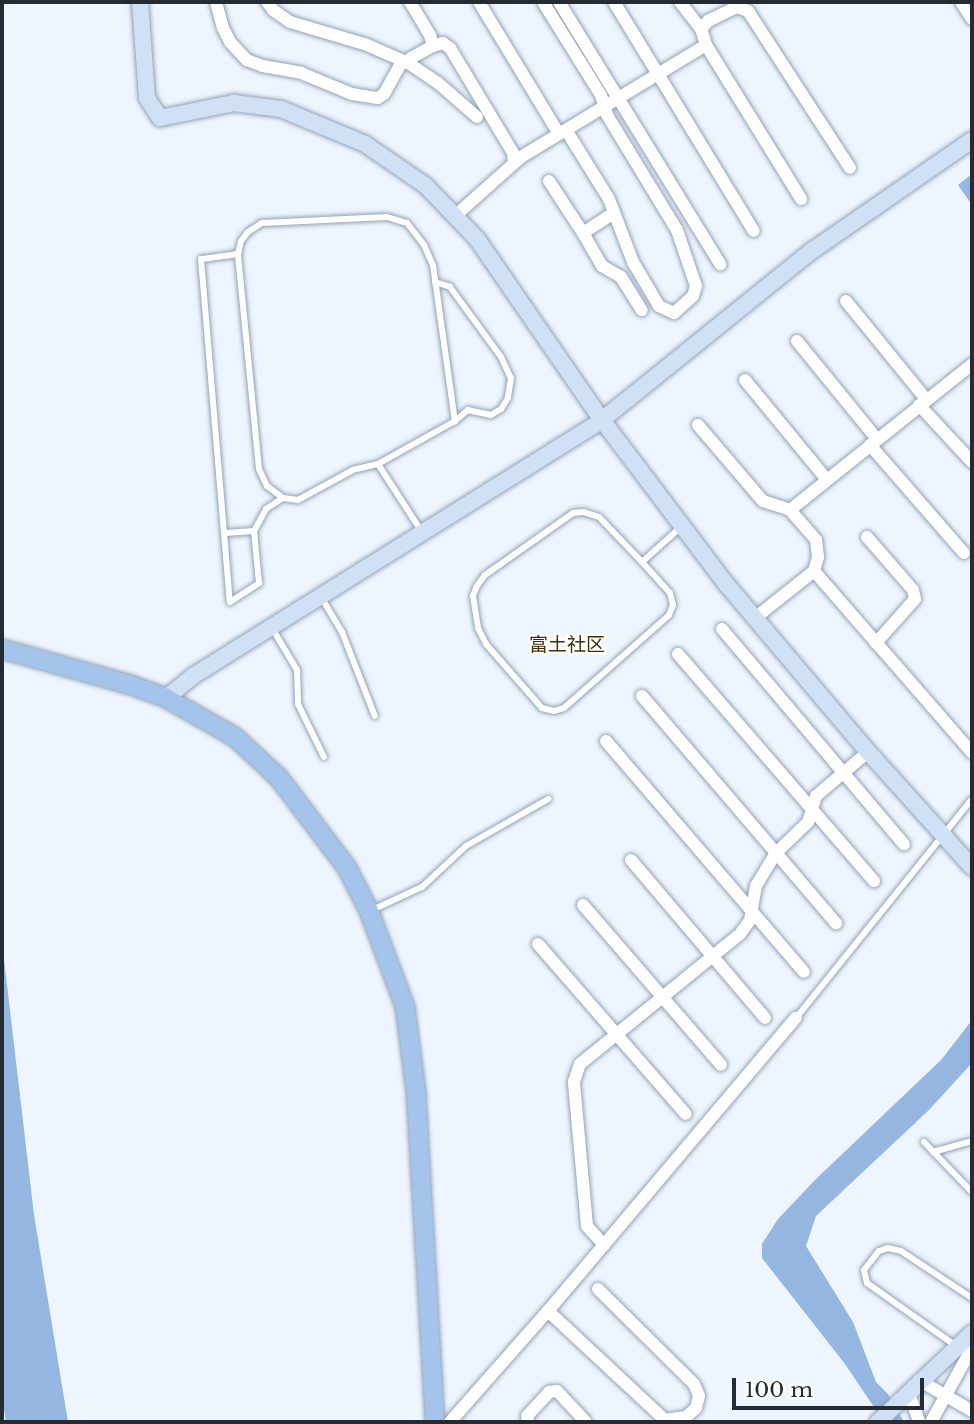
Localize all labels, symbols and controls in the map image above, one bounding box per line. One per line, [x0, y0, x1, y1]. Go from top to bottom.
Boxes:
district label: 富土社区 [529, 634, 605, 656]
scale bar [736, 1364, 928, 1408]
text: 100 m [745, 1377, 813, 1403]

